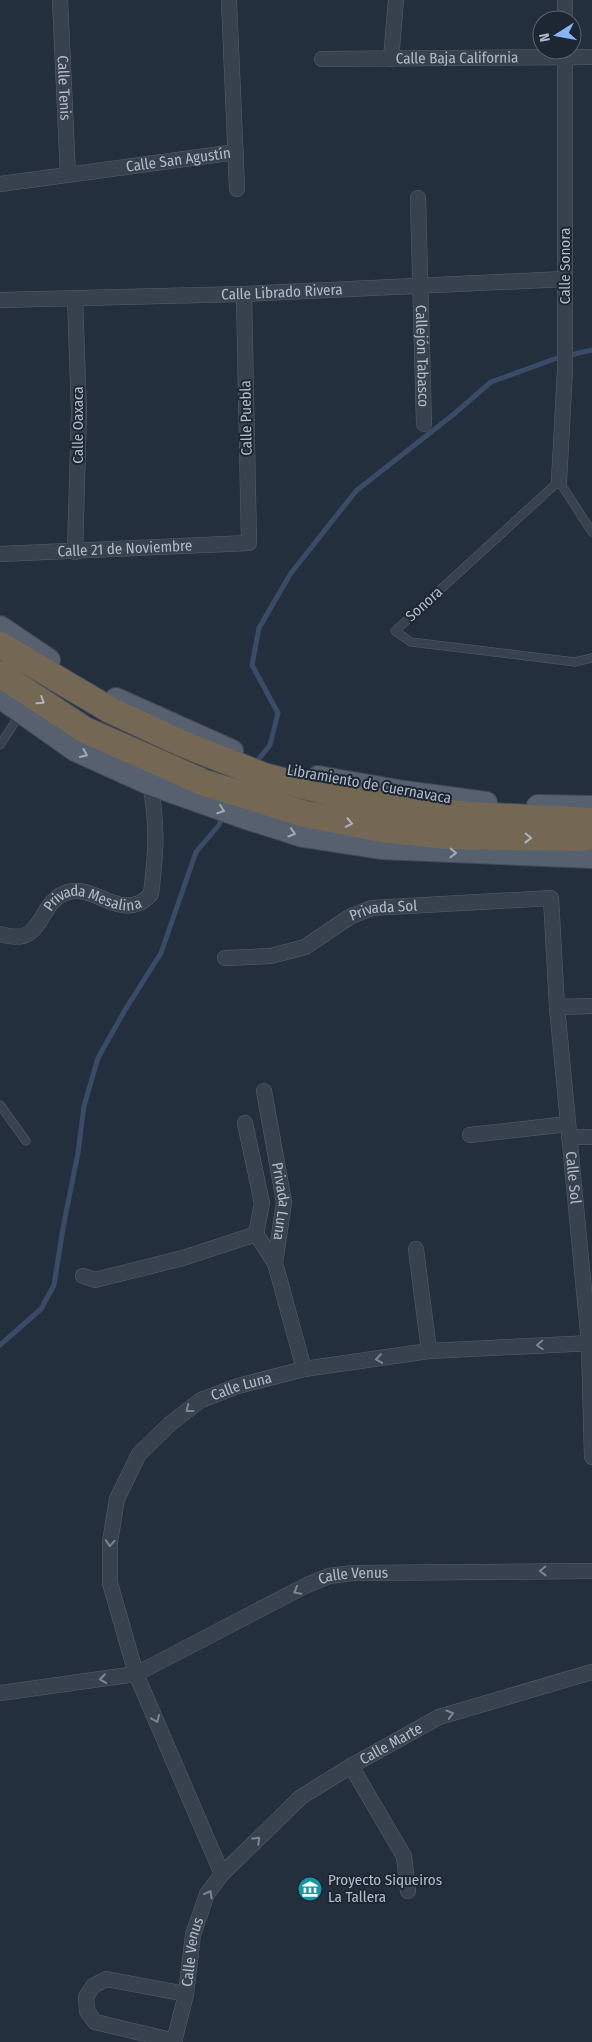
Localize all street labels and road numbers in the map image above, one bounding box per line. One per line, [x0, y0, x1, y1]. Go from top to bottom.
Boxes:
street label: Calle Baja California [396, 49, 518, 67]
street label: Calle Tenis [54, 55, 74, 121]
street label: Calle San Agustín [125, 144, 232, 176]
street label: Calle Sonora [556, 228, 574, 304]
street label: Calle Librado Rivera [221, 280, 343, 304]
street label: Callejón Tabasco [412, 305, 433, 407]
street label: Calle Puebla [236, 380, 256, 456]
street label: Calle Oaxaca [69, 386, 87, 464]
street label: Calle 21 de Noviembre [57, 537, 193, 560]
street label: Sonora [402, 583, 446, 625]
street label: Libramiento de Cuernavaca [285, 761, 453, 807]
street label: Privada Mesalina [40, 882, 144, 915]
street label: Privada Sol [347, 896, 418, 925]
street label: Calle Sol [562, 1150, 585, 1205]
street label: Privada Luna [268, 1161, 293, 1242]
street label: Calle Luna [208, 1369, 274, 1404]
street label: Calle Venus [315, 1564, 388, 1589]
street label: Calle Marte [356, 1719, 425, 1768]
street label: Calle Venus [178, 1915, 207, 1988]

